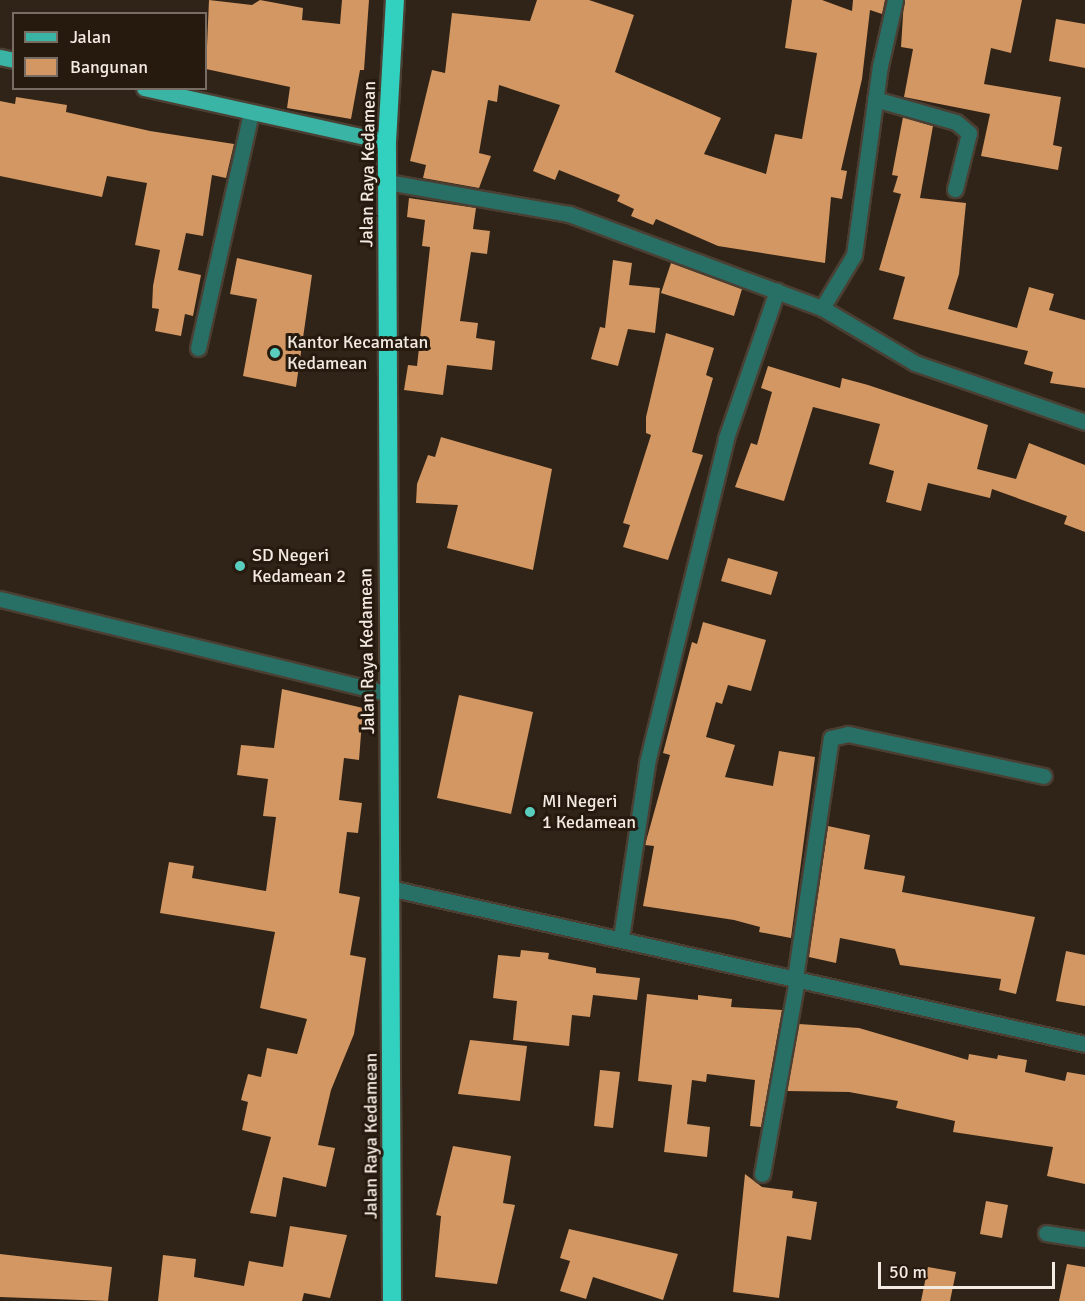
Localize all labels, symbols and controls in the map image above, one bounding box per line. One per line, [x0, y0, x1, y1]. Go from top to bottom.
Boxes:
legend [12, 12, 207, 90]
text: Jalan [70, 26, 111, 48]
text: Bangunan [70, 56, 148, 78]
street label: Jalan Raya Kedamean [356, 81, 380, 247]
place label: Kantor Kecamatan Kedamean [287, 332, 428, 374]
marker: Kantor Kecamatan Kedamean [268, 346, 282, 360]
place label: SD Negeri Kedamean 2 [252, 545, 346, 588]
marker: SD Negeri Kedamean 2 [233, 559, 247, 573]
street label: Jalan Raya Kedamean [355, 568, 379, 734]
place label: MI Negeri 1 Kedamean [542, 791, 636, 834]
marker: MI Negeri 1 Kedamean [523, 805, 537, 819]
street label: Jalan Raya Kedamean [360, 1053, 382, 1219]
scale bar [881, 1250, 1058, 1288]
text: 50 m [889, 1261, 927, 1283]

